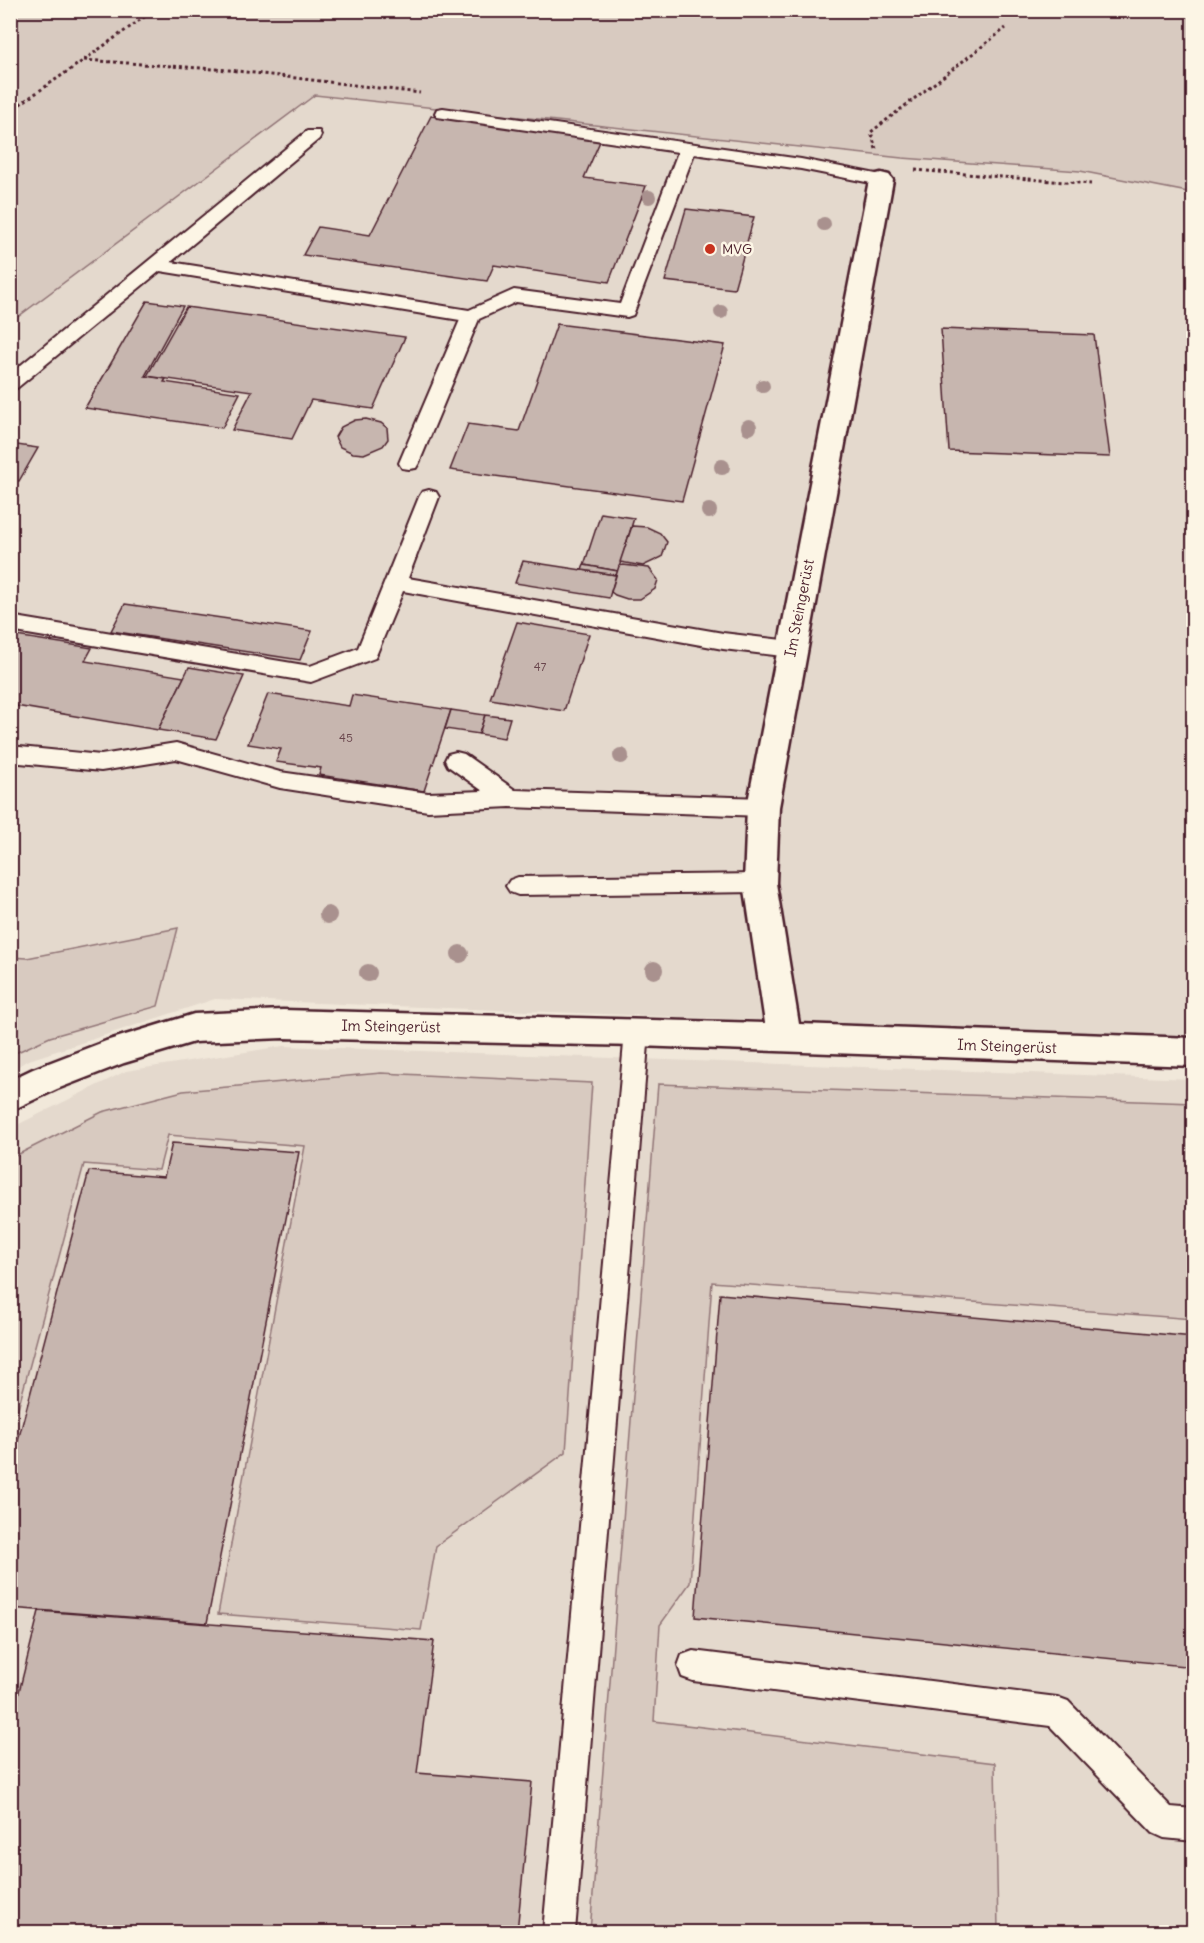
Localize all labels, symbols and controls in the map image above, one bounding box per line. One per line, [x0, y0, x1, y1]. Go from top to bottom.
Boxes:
place label: MVG [722, 240, 752, 258]
marker: MVG [703, 242, 717, 256]
street label: Im Steingerüst [780, 557, 818, 659]
house number: 47 [534, 659, 546, 674]
house number: 45 [339, 730, 353, 745]
street label: Im Steingerüst [341, 1016, 441, 1036]
street label: Im Steingerüst [957, 1035, 1057, 1057]

